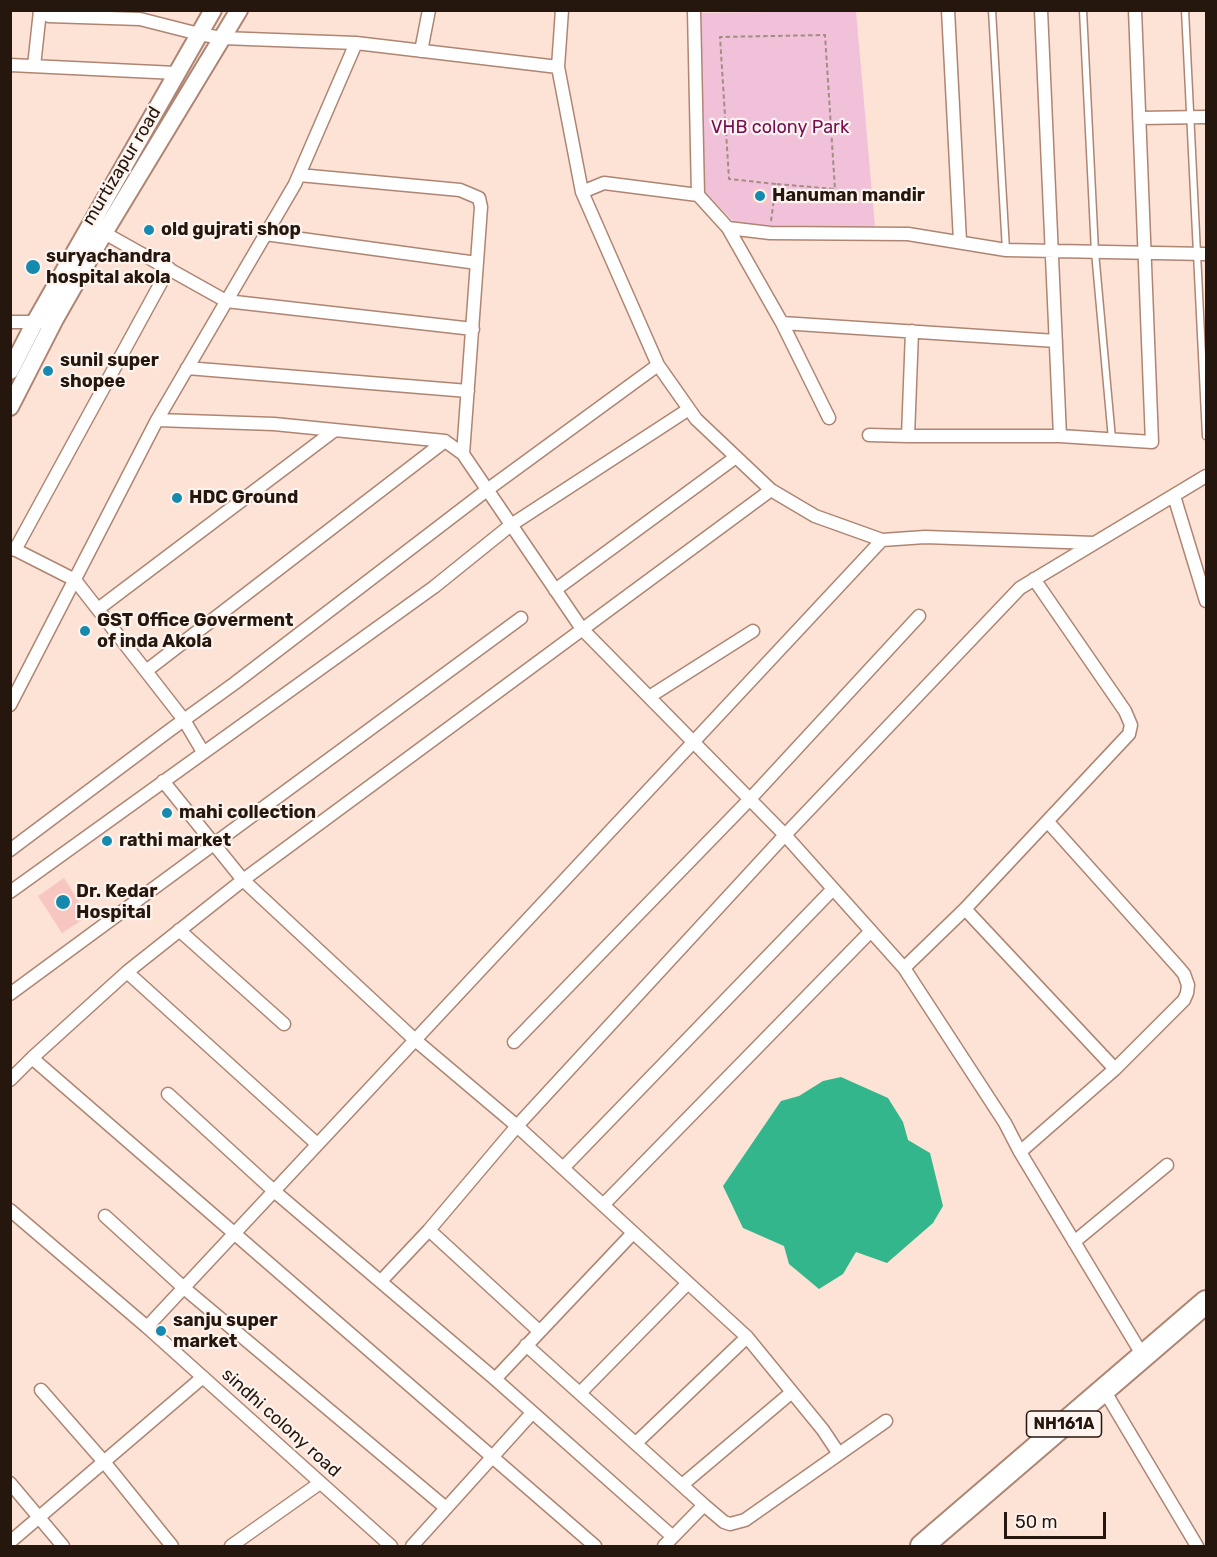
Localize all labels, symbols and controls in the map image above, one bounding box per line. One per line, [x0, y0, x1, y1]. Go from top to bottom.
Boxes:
street label: murtizapur road [78, 103, 166, 229]
park label: VHB colony Park [711, 117, 849, 139]
place label: Hanuman mandir [772, 185, 925, 207]
marker: Hanuman mandir [753, 189, 767, 203]
place label: old gujrati shop [161, 219, 301, 241]
marker: old gujrati shop [142, 223, 156, 237]
place label: suryachandra hospital akola [46, 246, 171, 288]
marker: suryachandra hospital akola [24, 258, 42, 276]
place label: sunil super shopee [60, 350, 159, 392]
marker: sunil super shopee [41, 364, 55, 378]
place label: HDC Ground [189, 487, 298, 509]
marker: HDC Ground [170, 491, 184, 505]
place label: GST Office Goverment of inda Akola [97, 610, 293, 652]
marker: GST Office Goverment of inda Akola [78, 624, 92, 638]
place label: mahi collection [179, 802, 316, 824]
marker: mahi collection [160, 806, 174, 820]
place label: rathi market [119, 830, 231, 852]
marker: rathi market [100, 834, 114, 848]
place label: Dr. Kedar Hospital [76, 881, 157, 924]
marker: Dr. Kedar Hospital [54, 893, 72, 911]
place label: sanju super market [173, 1310, 278, 1352]
marker: sanju super market [154, 1324, 168, 1338]
street label: sindhi colony road [217, 1364, 345, 1482]
road number: NH161A [1026, 1411, 1102, 1437]
scale bar [1007, 1500, 1109, 1538]
text: 50 m [1015, 1511, 1058, 1533]

